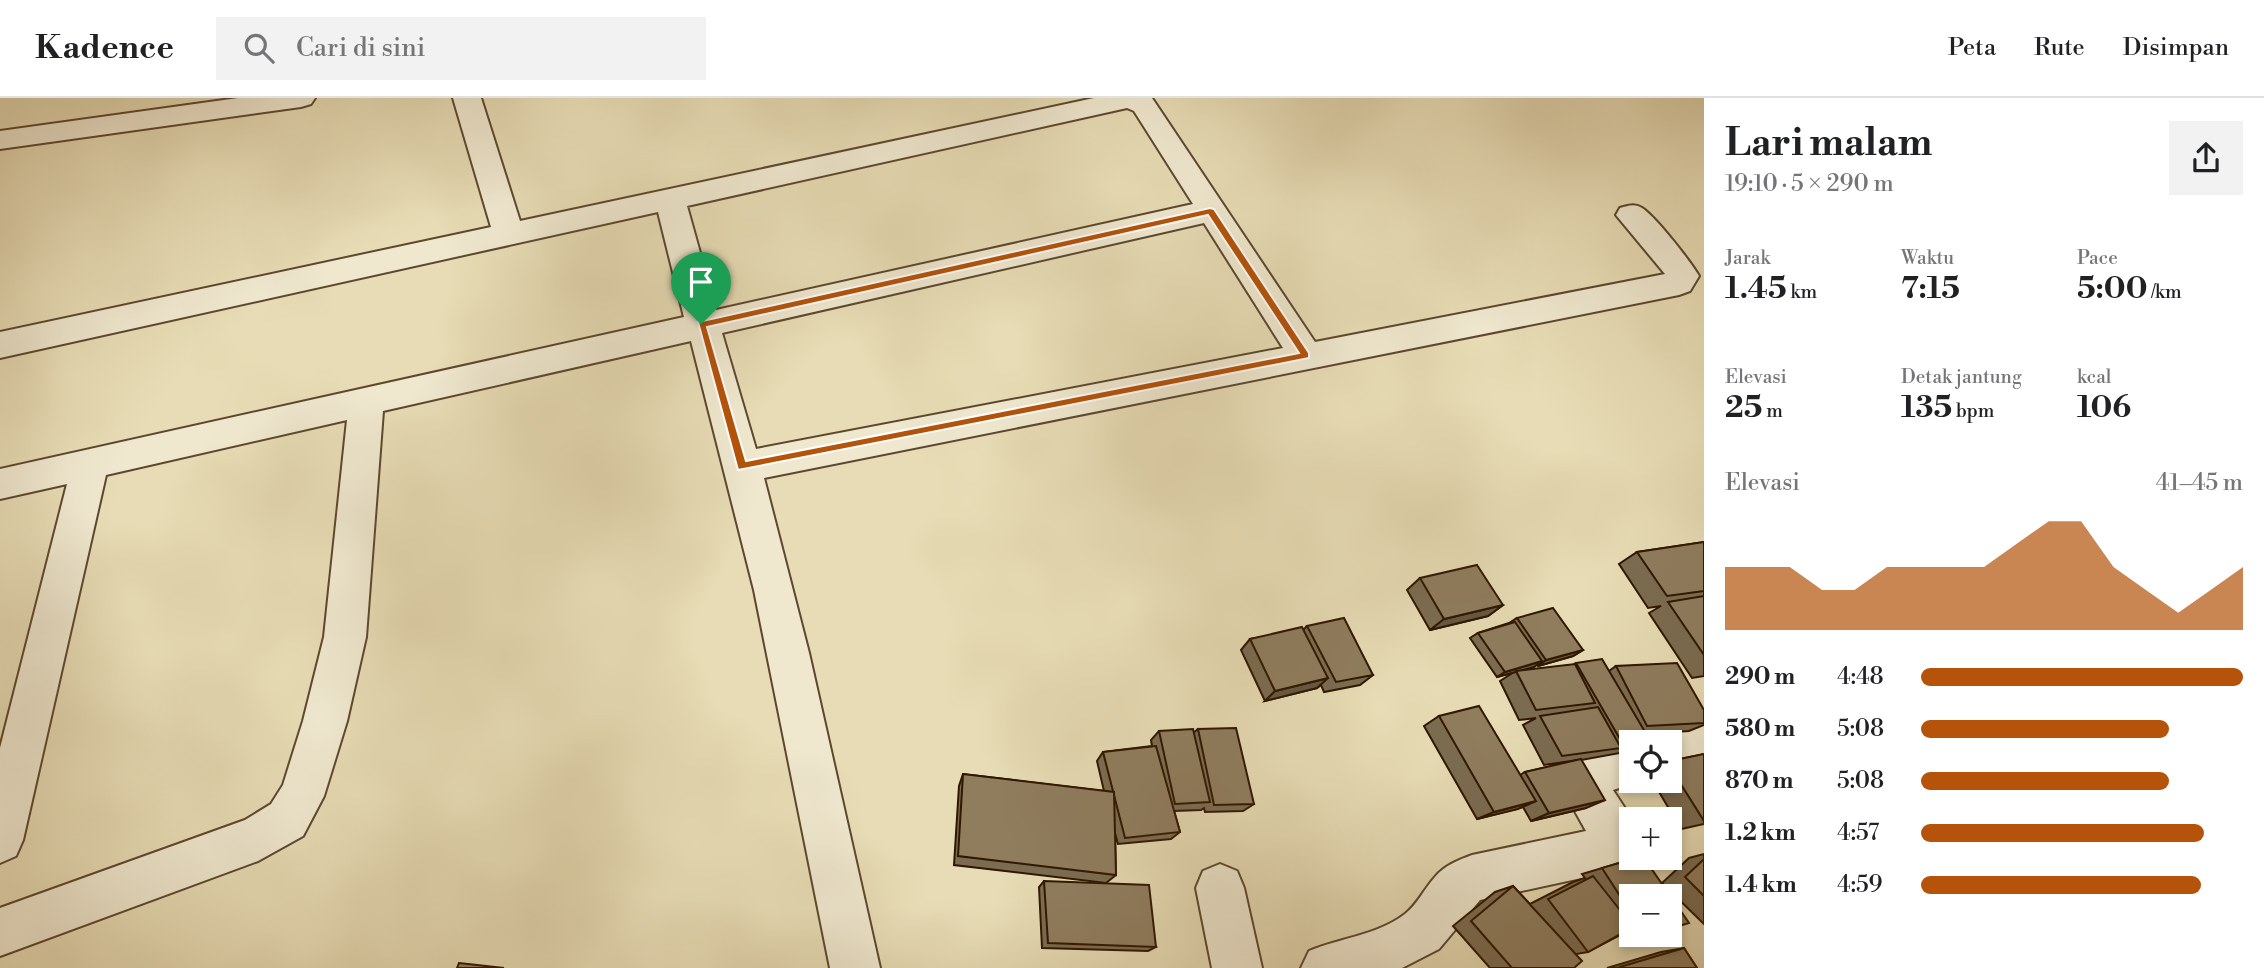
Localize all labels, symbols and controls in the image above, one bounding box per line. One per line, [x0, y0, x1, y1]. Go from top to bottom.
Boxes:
search box [216, 17, 706, 80]
text: Kadence [35, 28, 174, 69]
icon: search [240, 29, 278, 67]
text: Cari di sini [296, 32, 425, 64]
text: Peta [1948, 33, 1996, 63]
text: Rute [2034, 33, 2085, 63]
text: Disimpan [2123, 33, 2229, 63]
text: Lari malam [1725, 120, 1932, 167]
button: share [2169, 121, 2243, 195]
text: 19:10 · 5 × 290 m [1725, 170, 1894, 198]
text: Jarak [1725, 246, 1770, 270]
text: Waktu [1901, 246, 1954, 270]
text: Pace [2077, 246, 2118, 270]
pin [671, 252, 731, 324]
icon: arrive [682, 263, 720, 301]
text: 1.45 [1725, 270, 1787, 308]
text: 7:15 [1901, 270, 1960, 308]
text: 5:00 [2077, 270, 2147, 308]
text: km [1787, 280, 1817, 304]
text: /km [2147, 280, 2182, 304]
text: Elevasi [1725, 365, 1787, 389]
text: Detak jantung [1901, 365, 2022, 389]
text: kcal [2077, 365, 2111, 389]
text: 25 [1725, 389, 1762, 427]
text: 135 [1901, 389, 1952, 427]
text: 106 [2077, 389, 2131, 427]
text: m [1762, 399, 1783, 423]
text: bpm [1952, 399, 1994, 423]
text: Elevasi [1725, 469, 1800, 497]
text: 41–45 m [2156, 469, 2243, 497]
text: 290 m [1725, 663, 1795, 691]
text: 4:48 [1837, 663, 1884, 691]
text: 580 m [1725, 715, 1795, 743]
text: 5:08 [1837, 715, 1884, 743]
map controls [1619, 730, 1682, 947]
button: locate [1619, 730, 1682, 793]
text: 870 m [1725, 767, 1793, 795]
text: 5:08 [1837, 767, 1884, 795]
button: + [1619, 807, 1682, 870]
text: 1.2 km [1725, 819, 1796, 847]
text: 4:57 [1837, 819, 1879, 847]
text: 1.4 km [1725, 871, 1797, 899]
text: 4:59 [1837, 871, 1883, 899]
button: − [1619, 884, 1682, 947]

